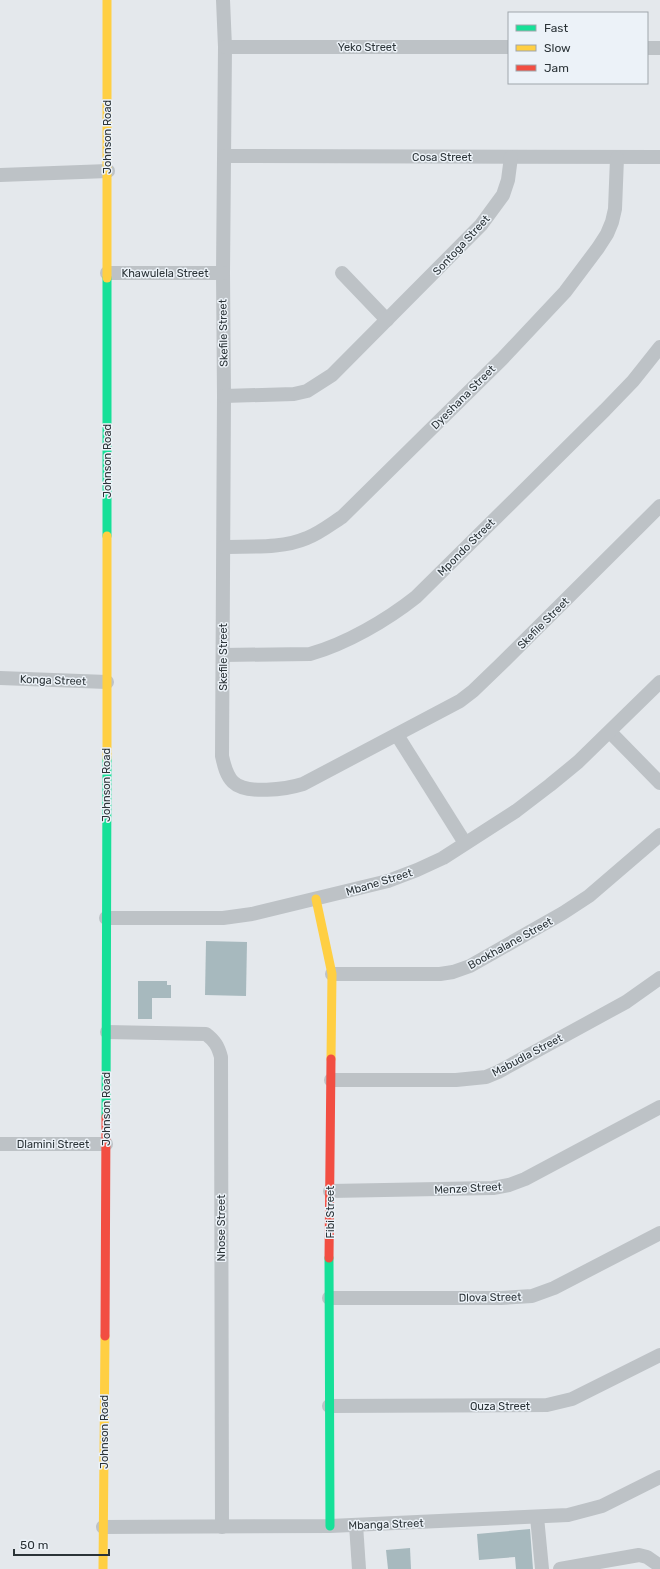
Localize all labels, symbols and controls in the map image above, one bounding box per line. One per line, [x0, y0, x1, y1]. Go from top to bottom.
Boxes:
legend [508, 12, 648, 84]
text: Fast [544, 21, 568, 35]
street label: Yeko Street [338, 41, 397, 54]
text: Slow [544, 41, 571, 55]
text: Jam [544, 61, 569, 75]
street label: Johnson Road [101, 100, 114, 174]
street label: Cosa Street [412, 151, 473, 164]
street label: Sontoga Street [430, 212, 493, 278]
street label: Khawulela Street [122, 267, 209, 280]
street label: Skefile Street [216, 298, 231, 367]
street label: Dyeshana Street [429, 362, 499, 432]
street label: Johnson Road [101, 424, 114, 498]
street label: Mpondo Street [435, 516, 498, 579]
street label: Skefile Street [515, 594, 572, 652]
street label: Skefile Street [217, 622, 230, 691]
street label: Konga Street [20, 673, 87, 688]
street label: Johnson Road [100, 748, 113, 822]
street label: Mbane Street [344, 866, 415, 899]
street label: Bookhalane Street [466, 915, 555, 972]
street label: Mabudla Street [490, 1031, 565, 1079]
street label: Johnson Road [100, 1072, 113, 1146]
street label: Dlamini Street [17, 1138, 90, 1151]
street label: Menze Street [434, 1180, 503, 1197]
street label: Fibi Street [324, 1185, 337, 1238]
street label: Nhose Street [215, 1194, 228, 1261]
street label: Dlova Street [458, 1290, 522, 1305]
street label: Johnson Road [98, 1395, 111, 1469]
street label: Quza Street [470, 1400, 531, 1413]
street label: Mbanga Street [348, 1517, 424, 1532]
scale bar [14, 1531, 109, 1557]
text: 50 m [20, 1538, 48, 1552]

